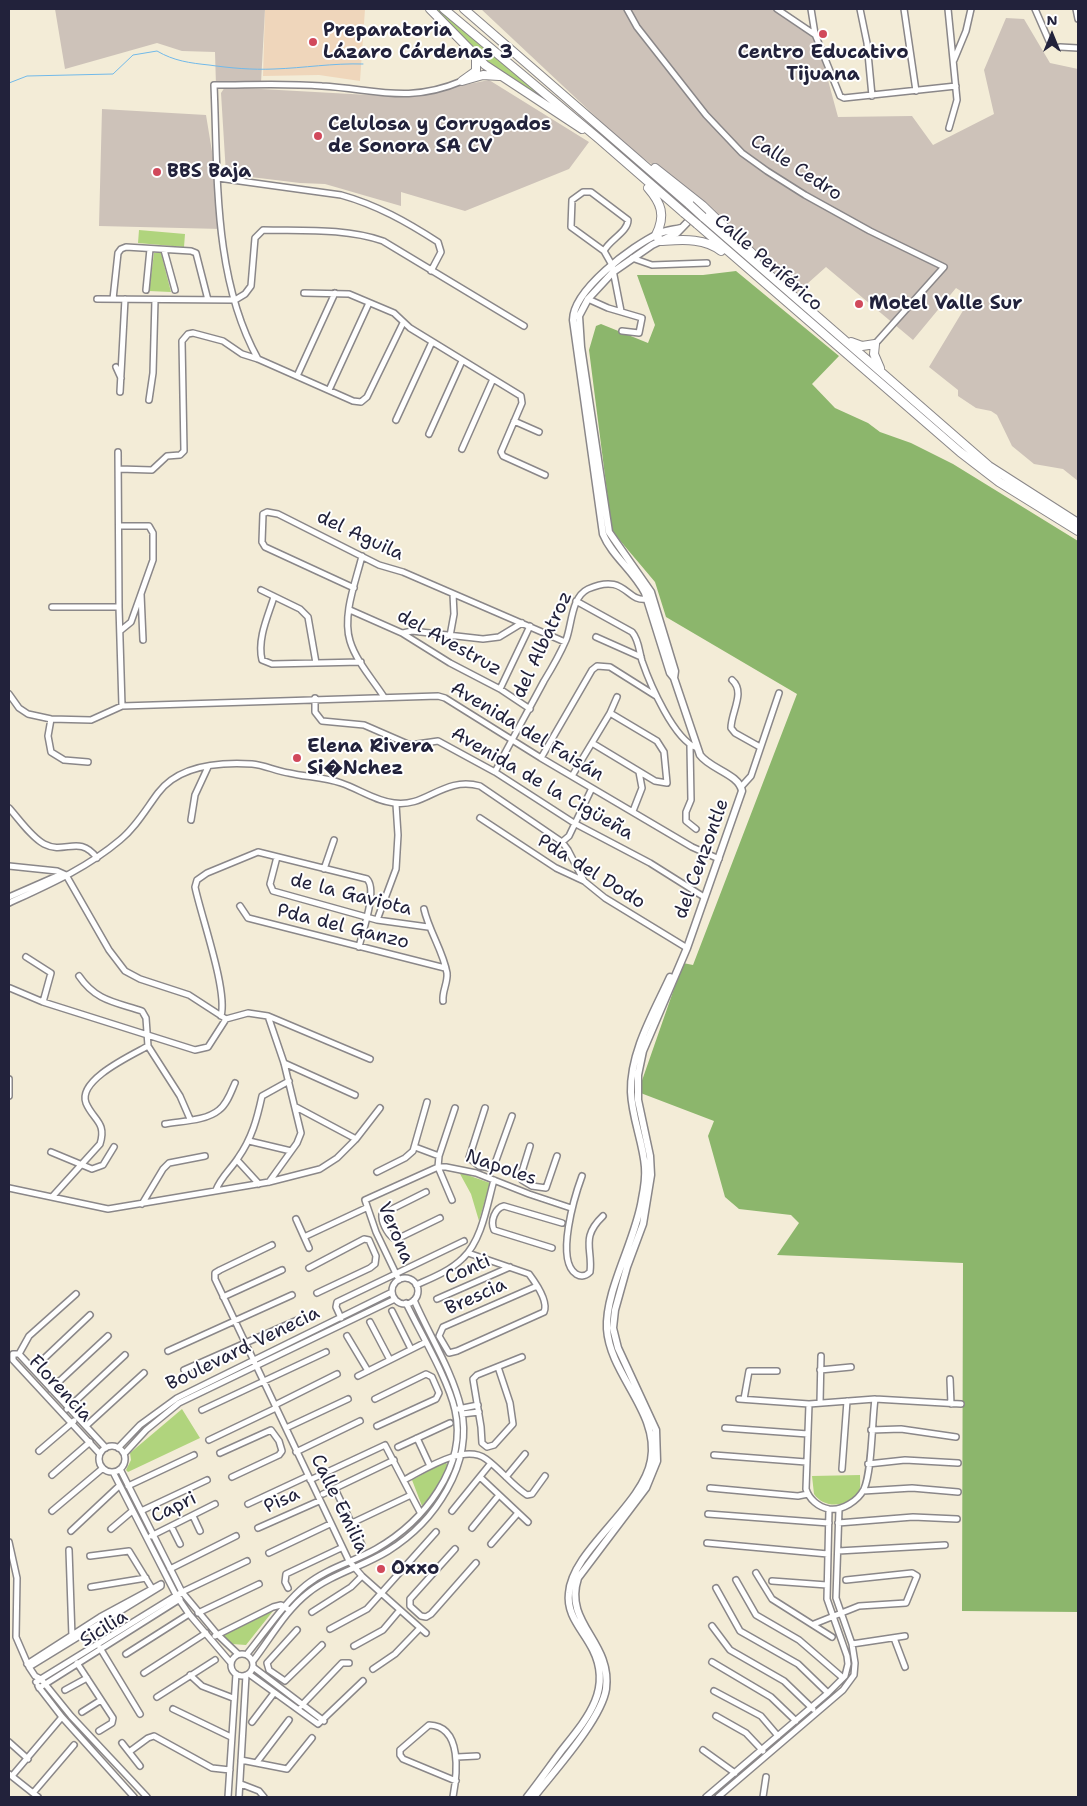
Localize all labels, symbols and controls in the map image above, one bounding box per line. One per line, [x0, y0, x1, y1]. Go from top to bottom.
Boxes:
north arrow [1027, 10, 1077, 60]
text: N [1046, 11, 1058, 29]
place label: Preparatoria Lázaro Cárdenas 3 [323, 20, 513, 64]
marker: Centro Educativo Tijuana [817, 28, 829, 40]
marker: Preparatoria Lázaro Cárdenas 3 [307, 36, 319, 48]
place label: Centro Educativo Tijuana [738, 42, 908, 86]
place label: Celulosa y Corrugados de Sonora SA CV [328, 114, 551, 158]
marker: Celulosa y Corrugados de Sonora SA CV [312, 130, 324, 142]
street label: Calle Cedro [746, 130, 846, 206]
place label: BBS Baja [167, 161, 251, 183]
marker: BBS Baja [151, 166, 163, 178]
street label: Calle Periférico [709, 210, 827, 316]
place label: Motel Valle Sur [869, 293, 1022, 315]
marker: Motel Valle Sur [853, 298, 865, 310]
street label: del Aguila [313, 506, 407, 566]
street label: del Albatroz [508, 588, 578, 702]
street label: del Avestruz [393, 605, 505, 681]
street label: Avenida del Faisán [446, 677, 608, 787]
street label: Avenida de la Cigüeña [447, 722, 637, 846]
place label: Elena Rivera Si�Nchez [307, 736, 434, 780]
marker: Elena Rivera Si�Nchez [291, 752, 303, 764]
street label: del Cenzontle [670, 796, 734, 922]
street label: Pda del Dodo [533, 830, 649, 914]
street label: de la Gaviota [288, 869, 414, 921]
street label: Pda del Ganzo [275, 900, 411, 954]
street label: Napoles [462, 1145, 540, 1191]
street label: Verona [372, 1199, 418, 1267]
street label: Conti [442, 1250, 494, 1290]
street label: Brescia [442, 1273, 510, 1321]
street label: Boulevard Venecia [163, 1302, 323, 1396]
street label: Florencia [23, 1351, 97, 1427]
street label: Calle Emilia [305, 1451, 373, 1557]
street label: Pisa [261, 1483, 303, 1519]
street label: Capri [148, 1487, 200, 1529]
place label: Oxxo [391, 1558, 439, 1580]
marker: Oxxo [375, 1563, 387, 1575]
street label: Sicilia [76, 1605, 132, 1653]

